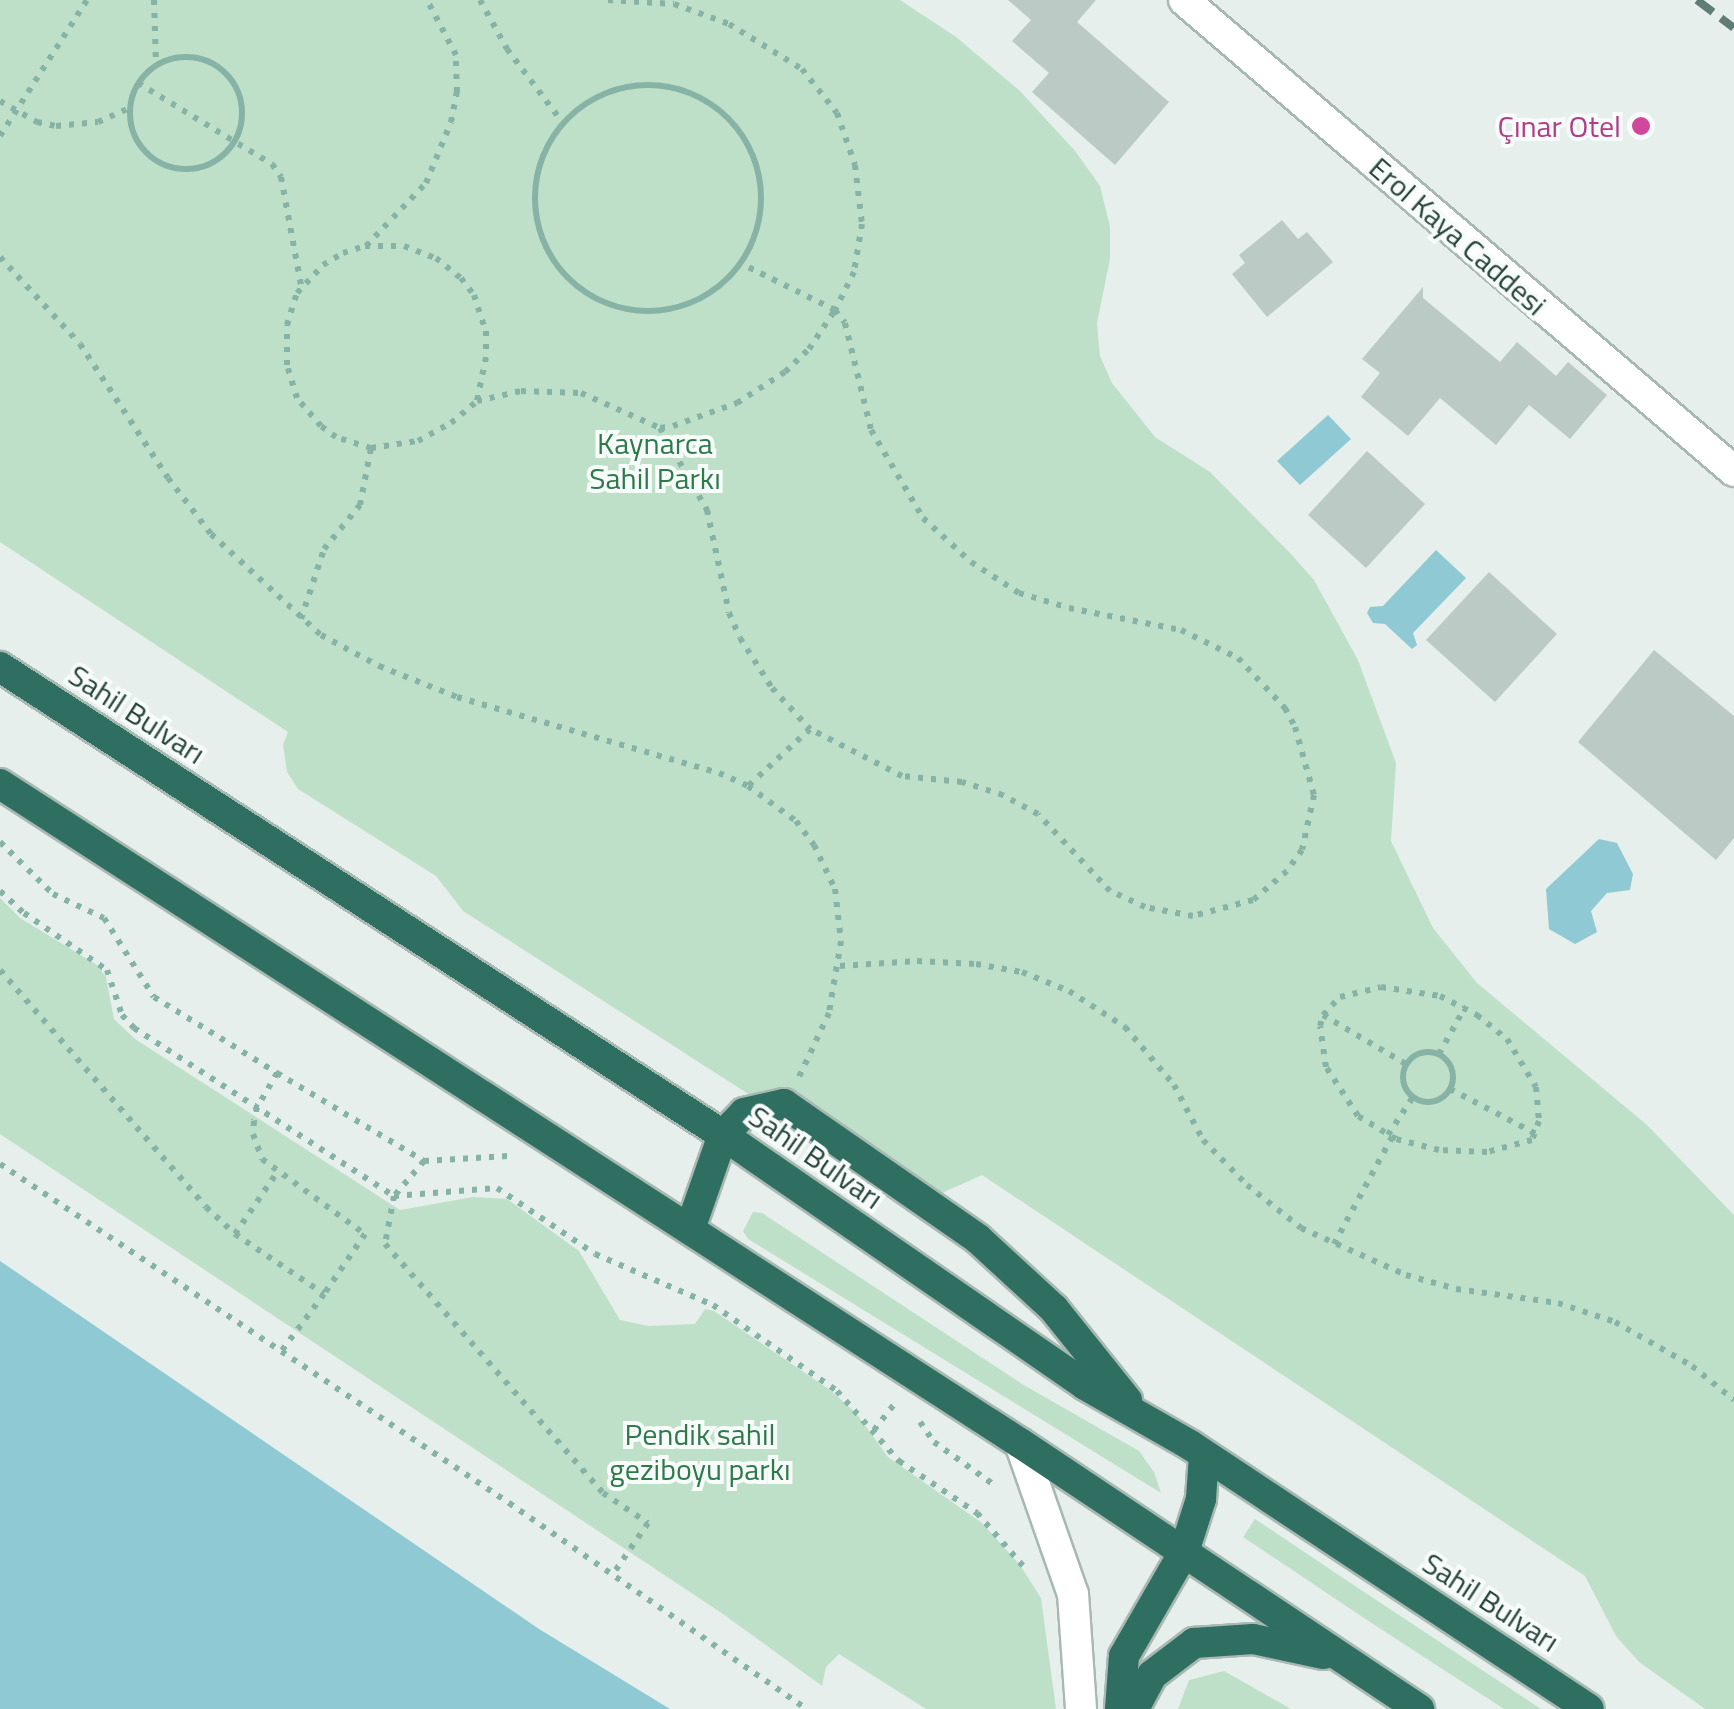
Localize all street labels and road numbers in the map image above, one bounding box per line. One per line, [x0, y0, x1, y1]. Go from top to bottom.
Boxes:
street label: Erol Kaya Caddesi [1362, 149, 1554, 323]
street label: Sahil Bulvarı [62, 657, 212, 771]
street label: Sahil Bulvarı [742, 1098, 890, 1216]
street label: Sahil Bulvarı [1416, 1545, 1566, 1659]

